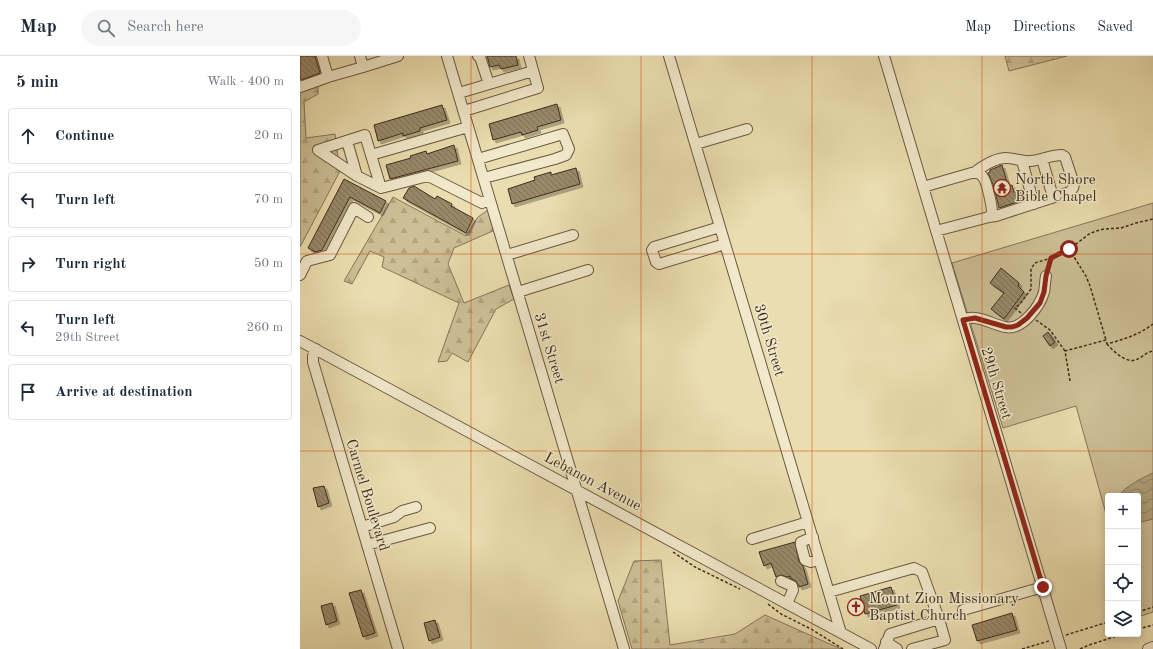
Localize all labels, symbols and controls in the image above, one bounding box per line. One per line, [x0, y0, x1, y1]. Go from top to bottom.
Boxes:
search box [81, 10, 361, 46]
icon: search [95, 17, 117, 39]
text: Map [20, 18, 57, 37]
text: Search here [127, 20, 204, 35]
text: Map [965, 20, 991, 34]
text: Directions [1013, 20, 1075, 34]
text: Saved [1097, 20, 1133, 34]
text: 5 min [16, 74, 59, 91]
text: Walk · 400 m [207, 75, 284, 88]
icon: ahead [17, 125, 39, 147]
text: Continue [55, 129, 114, 144]
text: 20 m [254, 129, 283, 142]
place label: North Shore Bible Chapel [1015, 173, 1097, 205]
temple icon: North Shore Bible Chapel [992, 178, 1012, 198]
icon: left [17, 189, 39, 211]
text: Turn left [55, 193, 115, 208]
text: 70 m [254, 193, 283, 206]
route start [1060, 240, 1078, 258]
icon: right [17, 253, 39, 275]
text: Turn right [55, 257, 126, 272]
text: 50 m [254, 257, 283, 270]
street label: 30th Street [750, 302, 787, 378]
street label: 31st Street [531, 311, 566, 386]
text: Turn left [55, 313, 115, 328]
icon: left [17, 317, 39, 339]
text: 260 m [246, 321, 283, 334]
text: 29th Street [55, 331, 120, 344]
street label: 29th Street [977, 345, 1014, 421]
icon: arrive [17, 381, 39, 403]
text: Arrive at destination [55, 385, 193, 400]
street label: Carmel Boulevard [342, 438, 391, 553]
street label: Lebanon Avenue [541, 450, 643, 514]
map controls [1105, 493, 1141, 637]
button: + [1105, 493, 1141, 529]
button: − [1105, 529, 1141, 565]
button: locate [1105, 565, 1141, 601]
route end [1034, 578, 1052, 596]
place label: Mount Zion Missionary Baptist Church [869, 592, 1019, 624]
church icon: Mount Zion Missionary Baptist Church [846, 597, 866, 617]
button: layers [1105, 601, 1141, 637]

